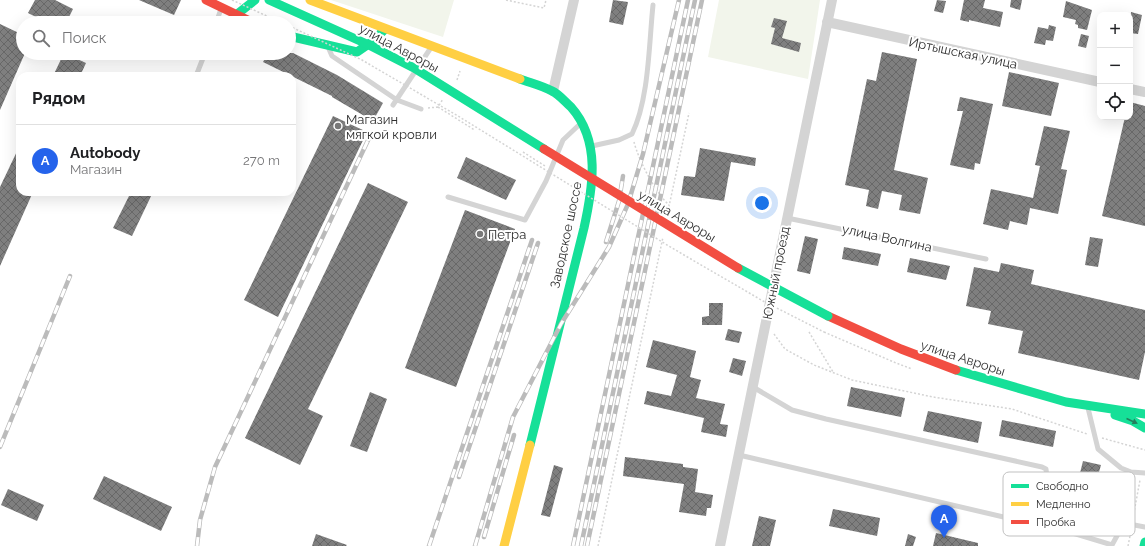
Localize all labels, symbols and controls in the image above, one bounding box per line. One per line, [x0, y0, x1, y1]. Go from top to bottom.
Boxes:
map controls [1097, 12, 1133, 120]
button: + [1097, 12, 1133, 48]
search box [16, 16, 296, 60]
street label: улица Авроры [357, 21, 441, 75]
icon: search [30, 27, 52, 49]
text: Поиск [62, 29, 107, 47]
street label: Иртышская улица [907, 34, 1019, 72]
button: − [1097, 48, 1133, 84]
button: locate [1097, 84, 1133, 120]
text: Рядом [32, 88, 85, 108]
place label: Магазин мягкой кровли [346, 112, 437, 142]
marker: Магазин мягкой кровли [333, 121, 343, 131]
text: Autobody [70, 144, 140, 162]
text: A [41, 153, 49, 168]
text: 270 m [243, 153, 280, 168]
text: Магазин [70, 162, 122, 177]
street label: Заводское шоссе [547, 180, 585, 290]
street label: улица Авроры [635, 187, 719, 245]
your location [752, 193, 772, 213]
street label: улица Волгина [841, 221, 933, 255]
street label: Южный проезд [760, 225, 792, 321]
place label: Петра [488, 227, 526, 242]
marker: Петра [475, 229, 485, 239]
street label: улица Авроры [919, 337, 1007, 379]
one-way arrow [1126, 418, 1137, 424]
legend [1003, 472, 1135, 536]
text: Свободно [1036, 480, 1089, 493]
text: Медленно [1036, 498, 1091, 511]
pin: A [931, 505, 957, 538]
text: Пробка [1036, 516, 1076, 529]

